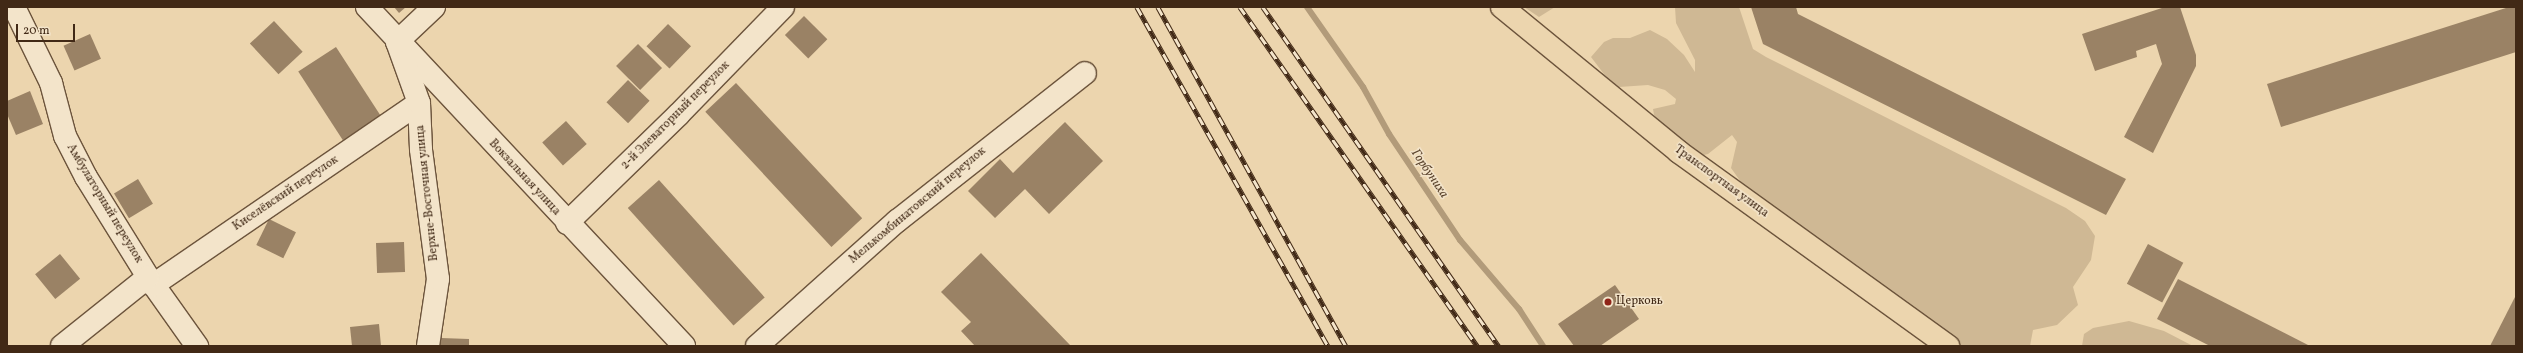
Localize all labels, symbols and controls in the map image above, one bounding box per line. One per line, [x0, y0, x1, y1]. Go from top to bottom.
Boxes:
scale bar [18, 16, 77, 42]
text: 20 m [23, 23, 50, 39]
street label: 2-й Элеваторный переулок [619, 59, 733, 173]
street label: Верхне-Восточная улица [414, 124, 442, 262]
street label: Вокзальная улица [485, 137, 563, 219]
street label: Амбулаторный переулок [63, 142, 145, 266]
street label: Транспортная улица [1671, 143, 1771, 221]
street label: Мелькомбинатовский переулок [847, 145, 989, 267]
water label: Горбуниха [1407, 147, 1451, 201]
street label: Киселёвский переулок [231, 153, 341, 235]
place label: Церковь [1616, 295, 1663, 309]
marker: Церковь [1603, 297, 1613, 307]

